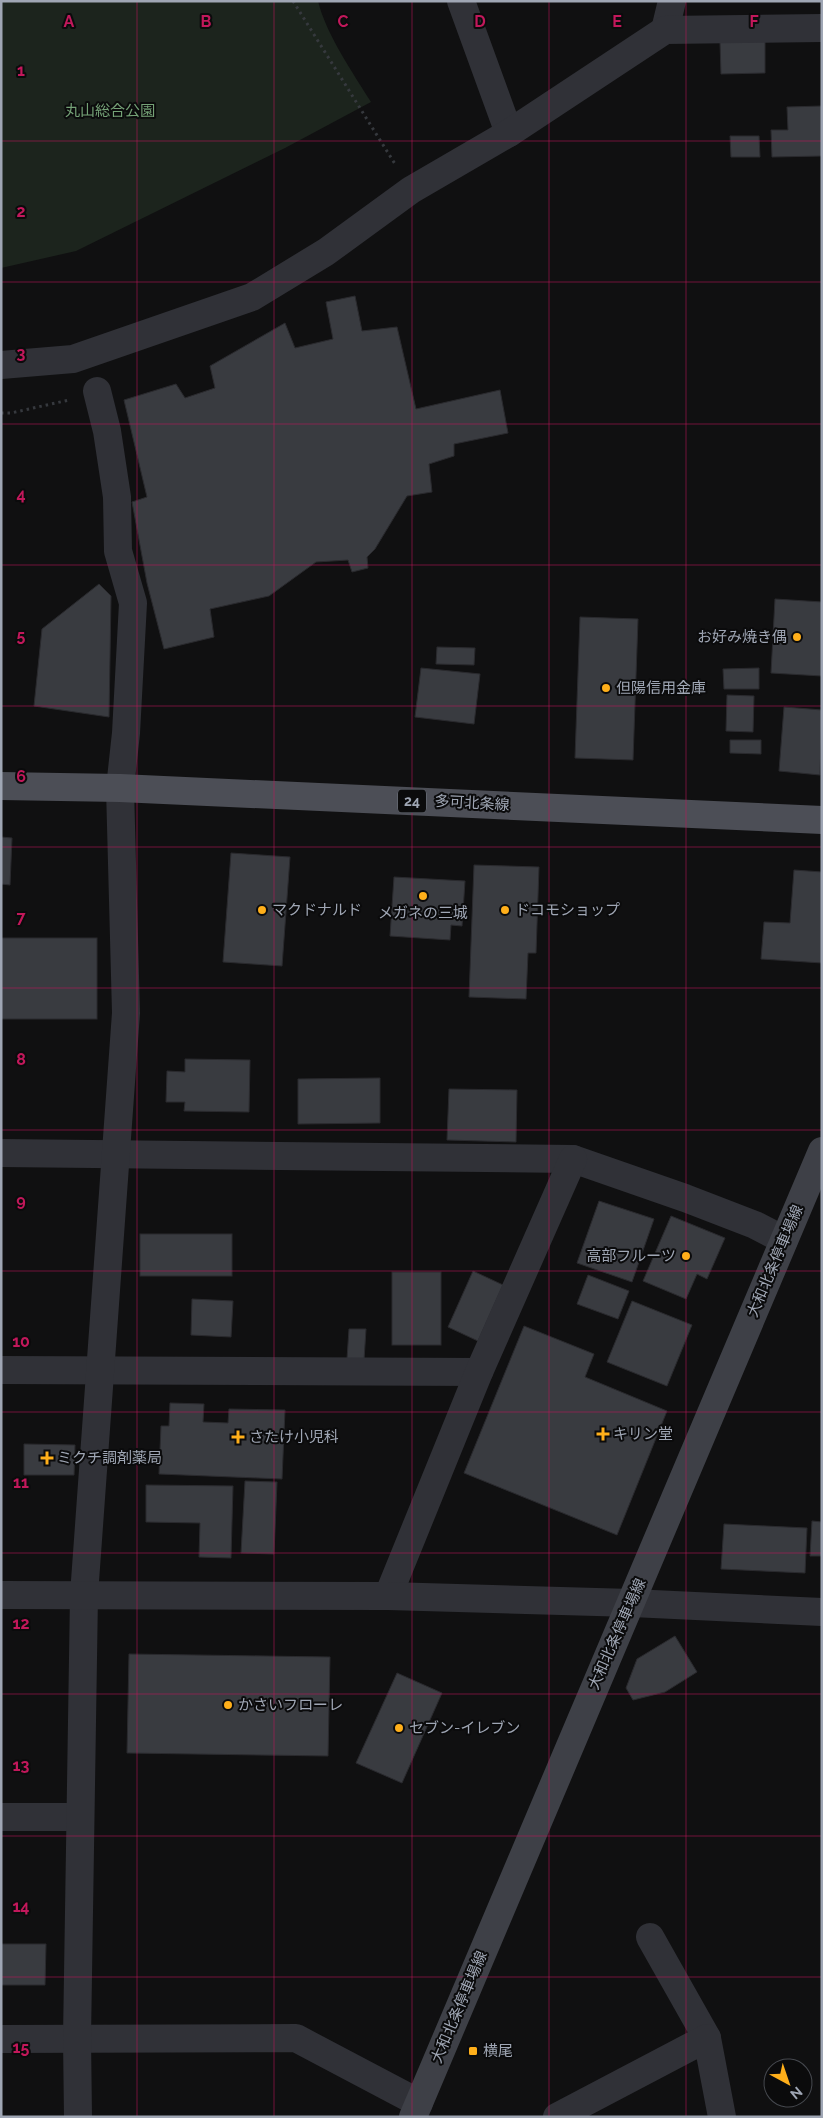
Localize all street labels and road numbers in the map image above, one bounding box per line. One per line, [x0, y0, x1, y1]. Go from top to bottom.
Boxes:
road number: 24 [398, 789, 426, 812]
street label: 多可北条線 [434, 792, 510, 814]
street label: 大和北条停車場線 [743, 1202, 807, 1320]
street label: 大和北条停車場線 [584, 1576, 650, 1692]
street label: 大和北条停車場線 [427, 1948, 491, 2066]

